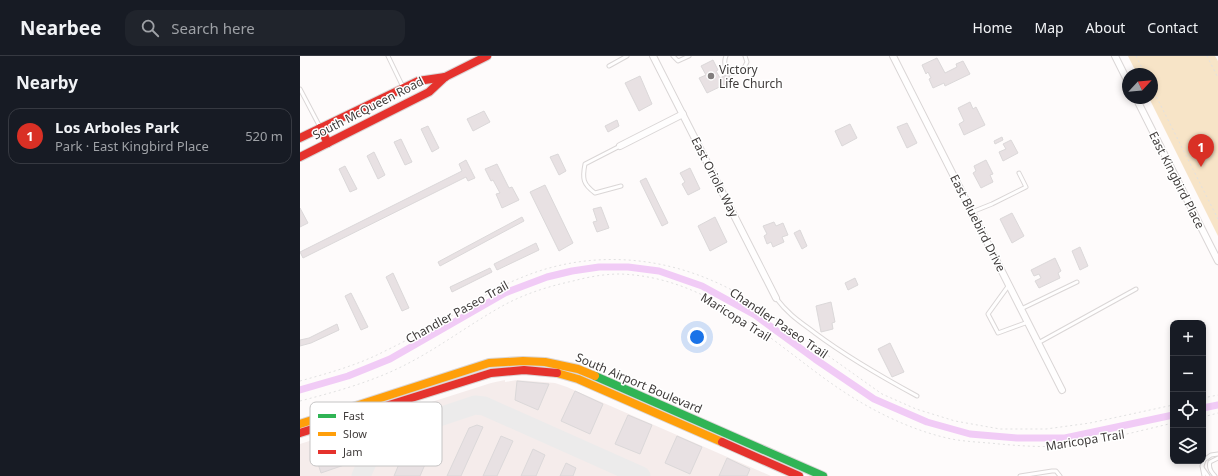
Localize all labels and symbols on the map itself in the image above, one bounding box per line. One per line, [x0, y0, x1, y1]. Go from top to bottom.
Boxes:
place label: Victory Life Church [719, 61, 783, 92]
north arrow [1122, 68, 1158, 104]
marker: Victory Life Church [706, 71, 716, 81]
street label: South McQueen Road [310, 73, 426, 143]
street label: East Kingbird Place [1145, 128, 1209, 232]
street label: East Oriole Way [687, 134, 743, 221]
pin: 1 [1188, 134, 1214, 167]
street label: East Bluebird Drive [946, 171, 1010, 275]
street label: Chandler Paseo Trail [403, 277, 511, 347]
street label: Chandler Paseo Trail [727, 284, 831, 362]
street label: Maricopa Trail [698, 289, 774, 345]
your location [687, 327, 707, 347]
street label: South Airport Boulevard [573, 349, 705, 417]
legend [310, 402, 442, 466]
text: Fast [343, 408, 364, 423]
street label: Maricopa Trail [1044, 425, 1126, 455]
text: Slow [343, 426, 367, 441]
text: Jam [342, 444, 362, 459]

